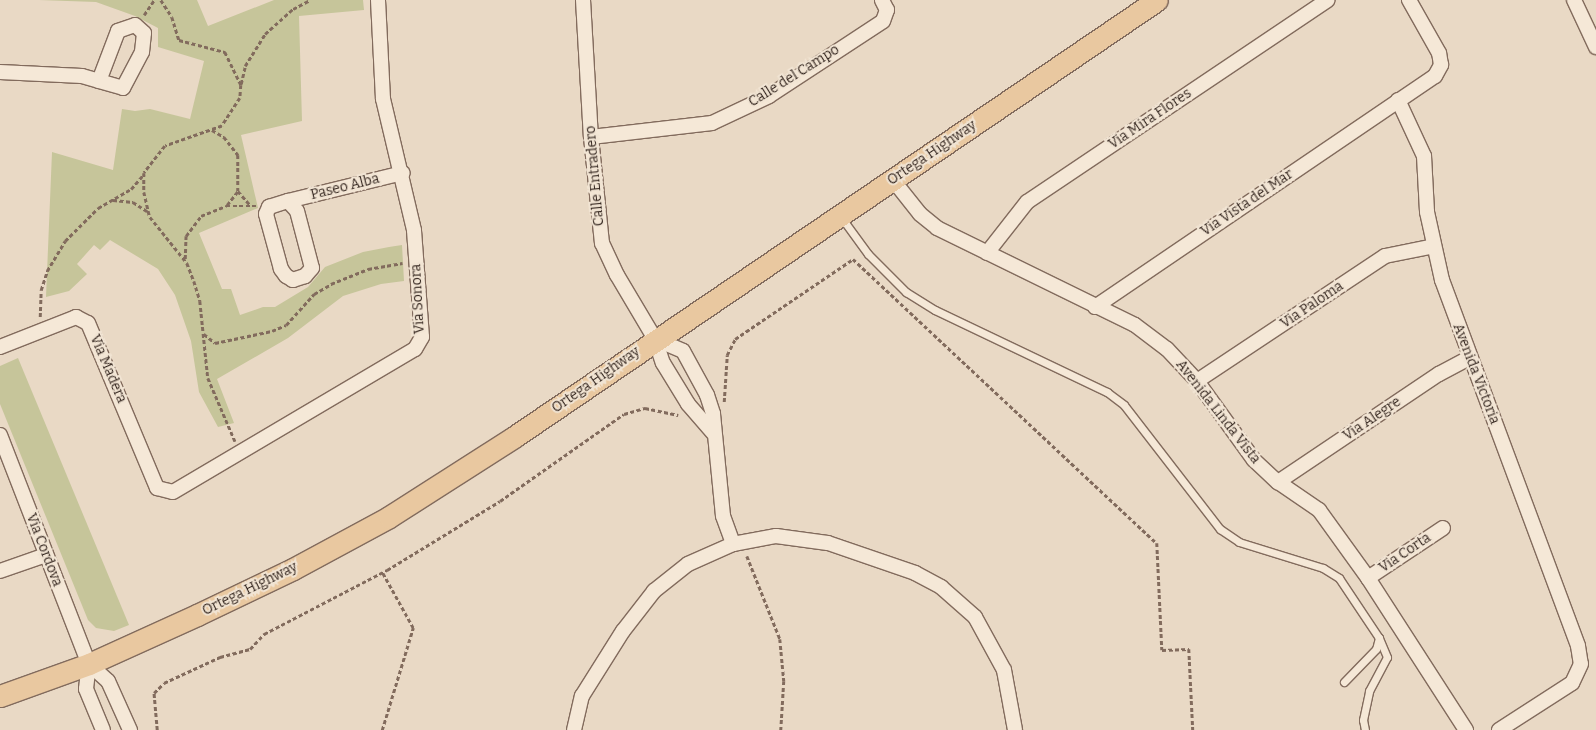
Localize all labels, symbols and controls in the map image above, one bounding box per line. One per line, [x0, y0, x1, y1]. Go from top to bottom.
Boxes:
street label: Calle del Campo [746, 41, 842, 111]
street label: Via Mira Flores [1105, 85, 1195, 153]
street label: Ortega Highway [884, 117, 980, 189]
street label: Calle Entradero [582, 125, 608, 227]
street label: Via Vista del Mar [1198, 166, 1296, 240]
street label: Paseo Alba [309, 170, 381, 204]
street label: Via Sonora [408, 264, 428, 334]
street label: Via Paloma [1277, 278, 1347, 332]
street label: Avenida Victoria [1449, 321, 1503, 427]
street label: Via Madera [86, 332, 130, 406]
street label: Ortega Highway [549, 343, 643, 417]
street label: Avenida Linda Vista [1172, 357, 1264, 467]
street label: Via Alegre [1340, 394, 1404, 444]
street label: Via Cordova [22, 511, 66, 589]
street label: Via Corta [1376, 530, 1434, 576]
street label: Ortega Highway [200, 559, 300, 619]

